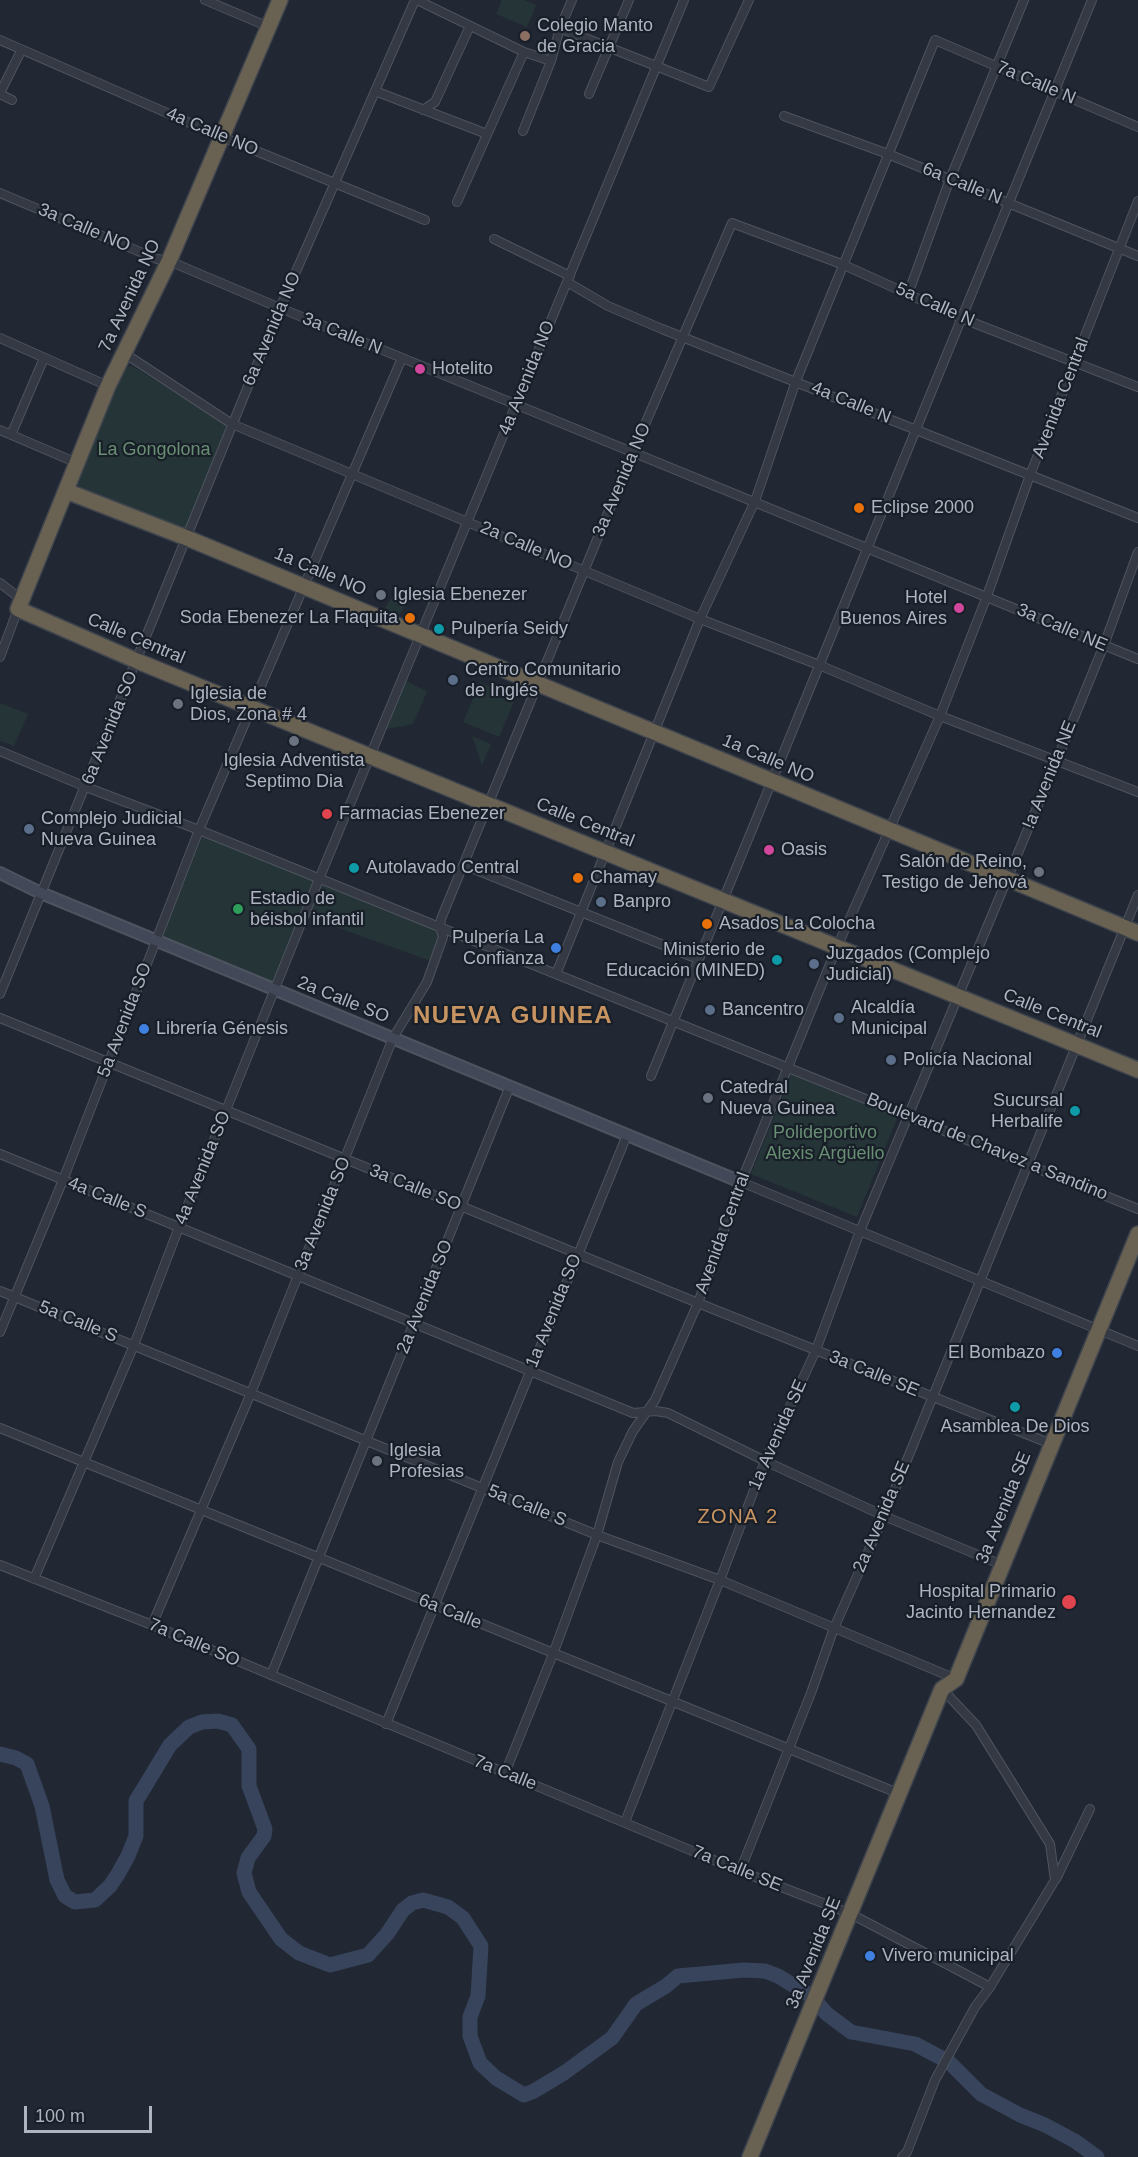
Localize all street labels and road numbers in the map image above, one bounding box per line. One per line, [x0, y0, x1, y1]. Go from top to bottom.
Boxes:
street label: 7a Calle N [993, 57, 1079, 109]
street label: 4a Calle NO [163, 103, 261, 161]
street label: 6a Calle N [919, 158, 1005, 210]
street label: 3a Calle NO [35, 199, 133, 257]
street label: 7a Avenida NO [94, 236, 166, 356]
street label: 6a Avenida NO [238, 269, 306, 389]
street label: 5a Calle N [892, 278, 978, 332]
street label: 3a Calle N [299, 308, 385, 360]
street label: 4a Avenida NO [494, 318, 560, 438]
street label: Avenida Central [1028, 334, 1094, 462]
street label: 4a Calle N [808, 377, 894, 429]
street label: 3a Avenida NO [588, 420, 656, 540]
street label: 2a Calle NO [477, 517, 575, 575]
street label: 1a Calle NO [271, 543, 369, 601]
street label: 3a Calle NE [1014, 599, 1110, 657]
street label: Calle Central [84, 609, 188, 669]
street label: 6a Avenida SO [77, 668, 143, 788]
street label: !a Avenida NE [1018, 718, 1082, 832]
street label: 1a Calle NO [719, 730, 817, 788]
street label: Calle Central [533, 793, 637, 853]
street label: 5a Avenida SO [93, 960, 157, 1080]
street label: 2a Calle SO [294, 972, 392, 1028]
street label: Calle Central [1000, 984, 1104, 1044]
street label: Boulevard de Chavez a Sandino [863, 1089, 1111, 1205]
street label: 4a Avenida SO [170, 1108, 236, 1228]
street label: 3a Avenida SO [290, 1154, 356, 1274]
street label: 3a Calle SO [366, 1160, 464, 1216]
street label: Avenida Central [691, 1169, 755, 1297]
street label: 4a Calle S [64, 1172, 150, 1224]
street label: 2a Avenida SO [392, 1237, 458, 1357]
street label: 1a Avenida SO [521, 1251, 587, 1371]
street label: 5a Calle S [35, 1296, 121, 1348]
street label: 3a Calle SE [826, 1346, 922, 1402]
street label: 1a Avenida SE [744, 1376, 812, 1494]
street label: 3a Avenida SE [972, 1449, 1036, 1567]
street label: 2a Avenida SE [849, 1458, 915, 1576]
street label: 5a Calle S [484, 1480, 570, 1532]
street label: 6a Calle [415, 1590, 485, 1634]
street label: 7a Calle SO [145, 1614, 243, 1672]
street label: 7a Calle [470, 1751, 540, 1795]
street label: 7a Calle SE [689, 1841, 785, 1897]
street label: 3a Avenida SE [782, 1894, 846, 2012]

